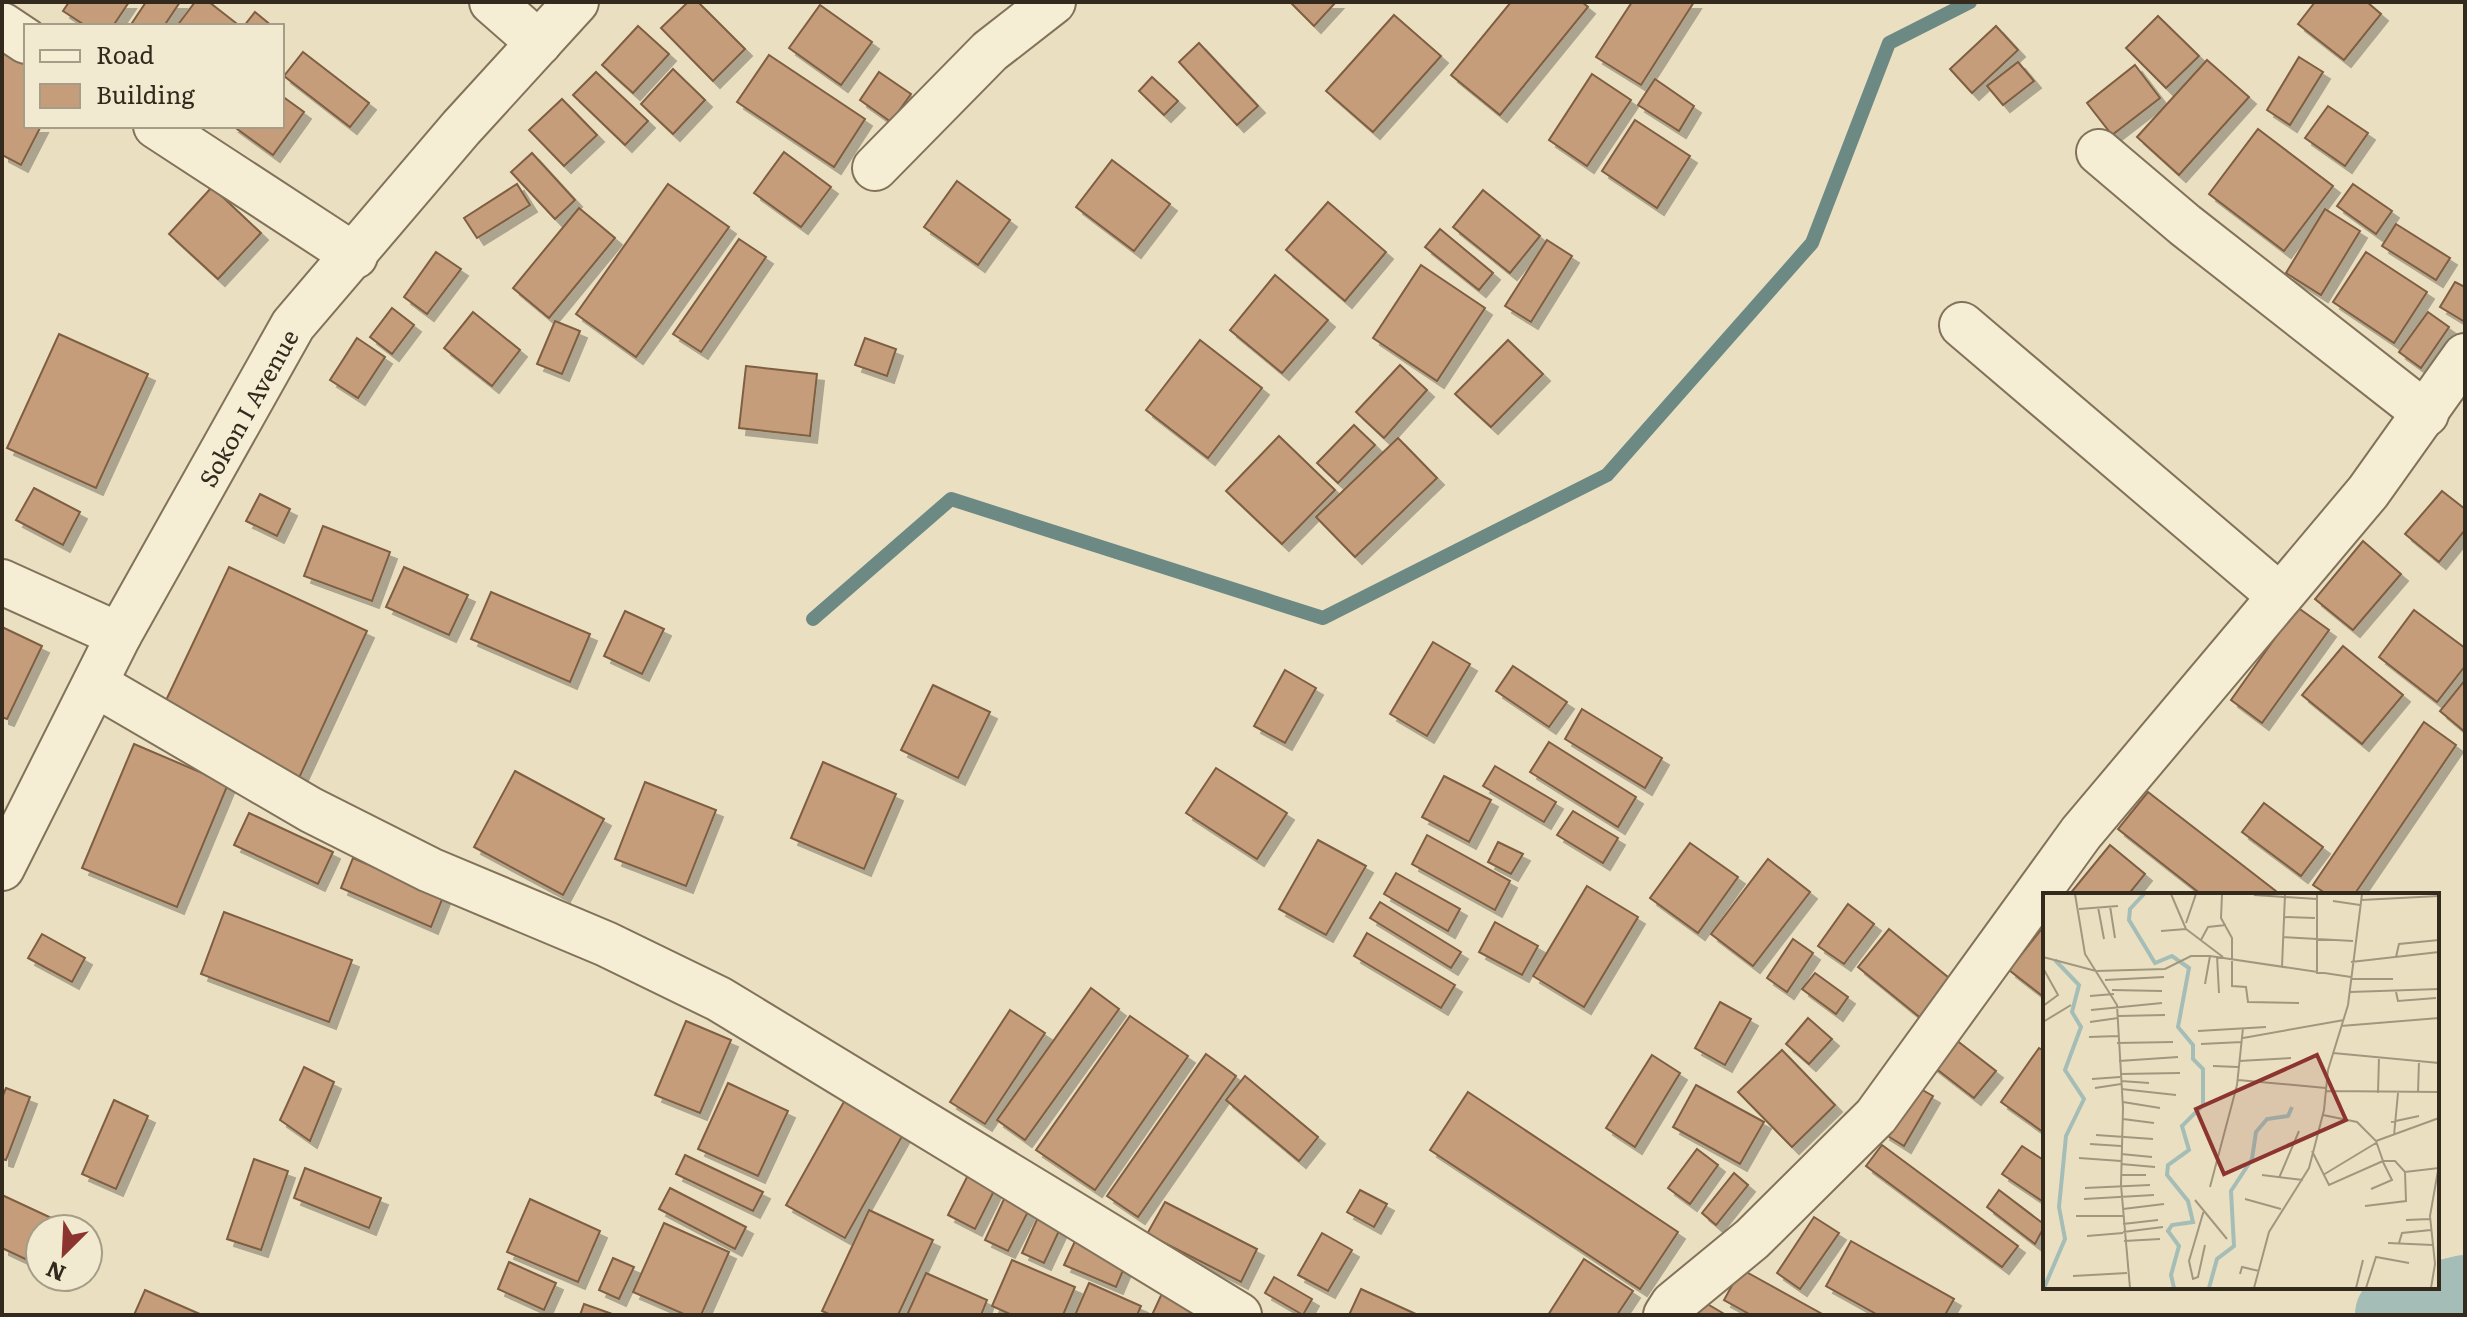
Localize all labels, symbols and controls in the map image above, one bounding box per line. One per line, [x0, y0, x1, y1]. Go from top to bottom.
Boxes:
legend [24, 24, 284, 128]
text: Road [96, 36, 155, 71]
text: Building [96, 76, 195, 111]
street label: Sokon I Avenue [189, 322, 305, 492]
inset map [2043, 893, 2439, 1289]
north arrow [24, 1213, 104, 1293]
text: N [40, 1254, 70, 1291]

